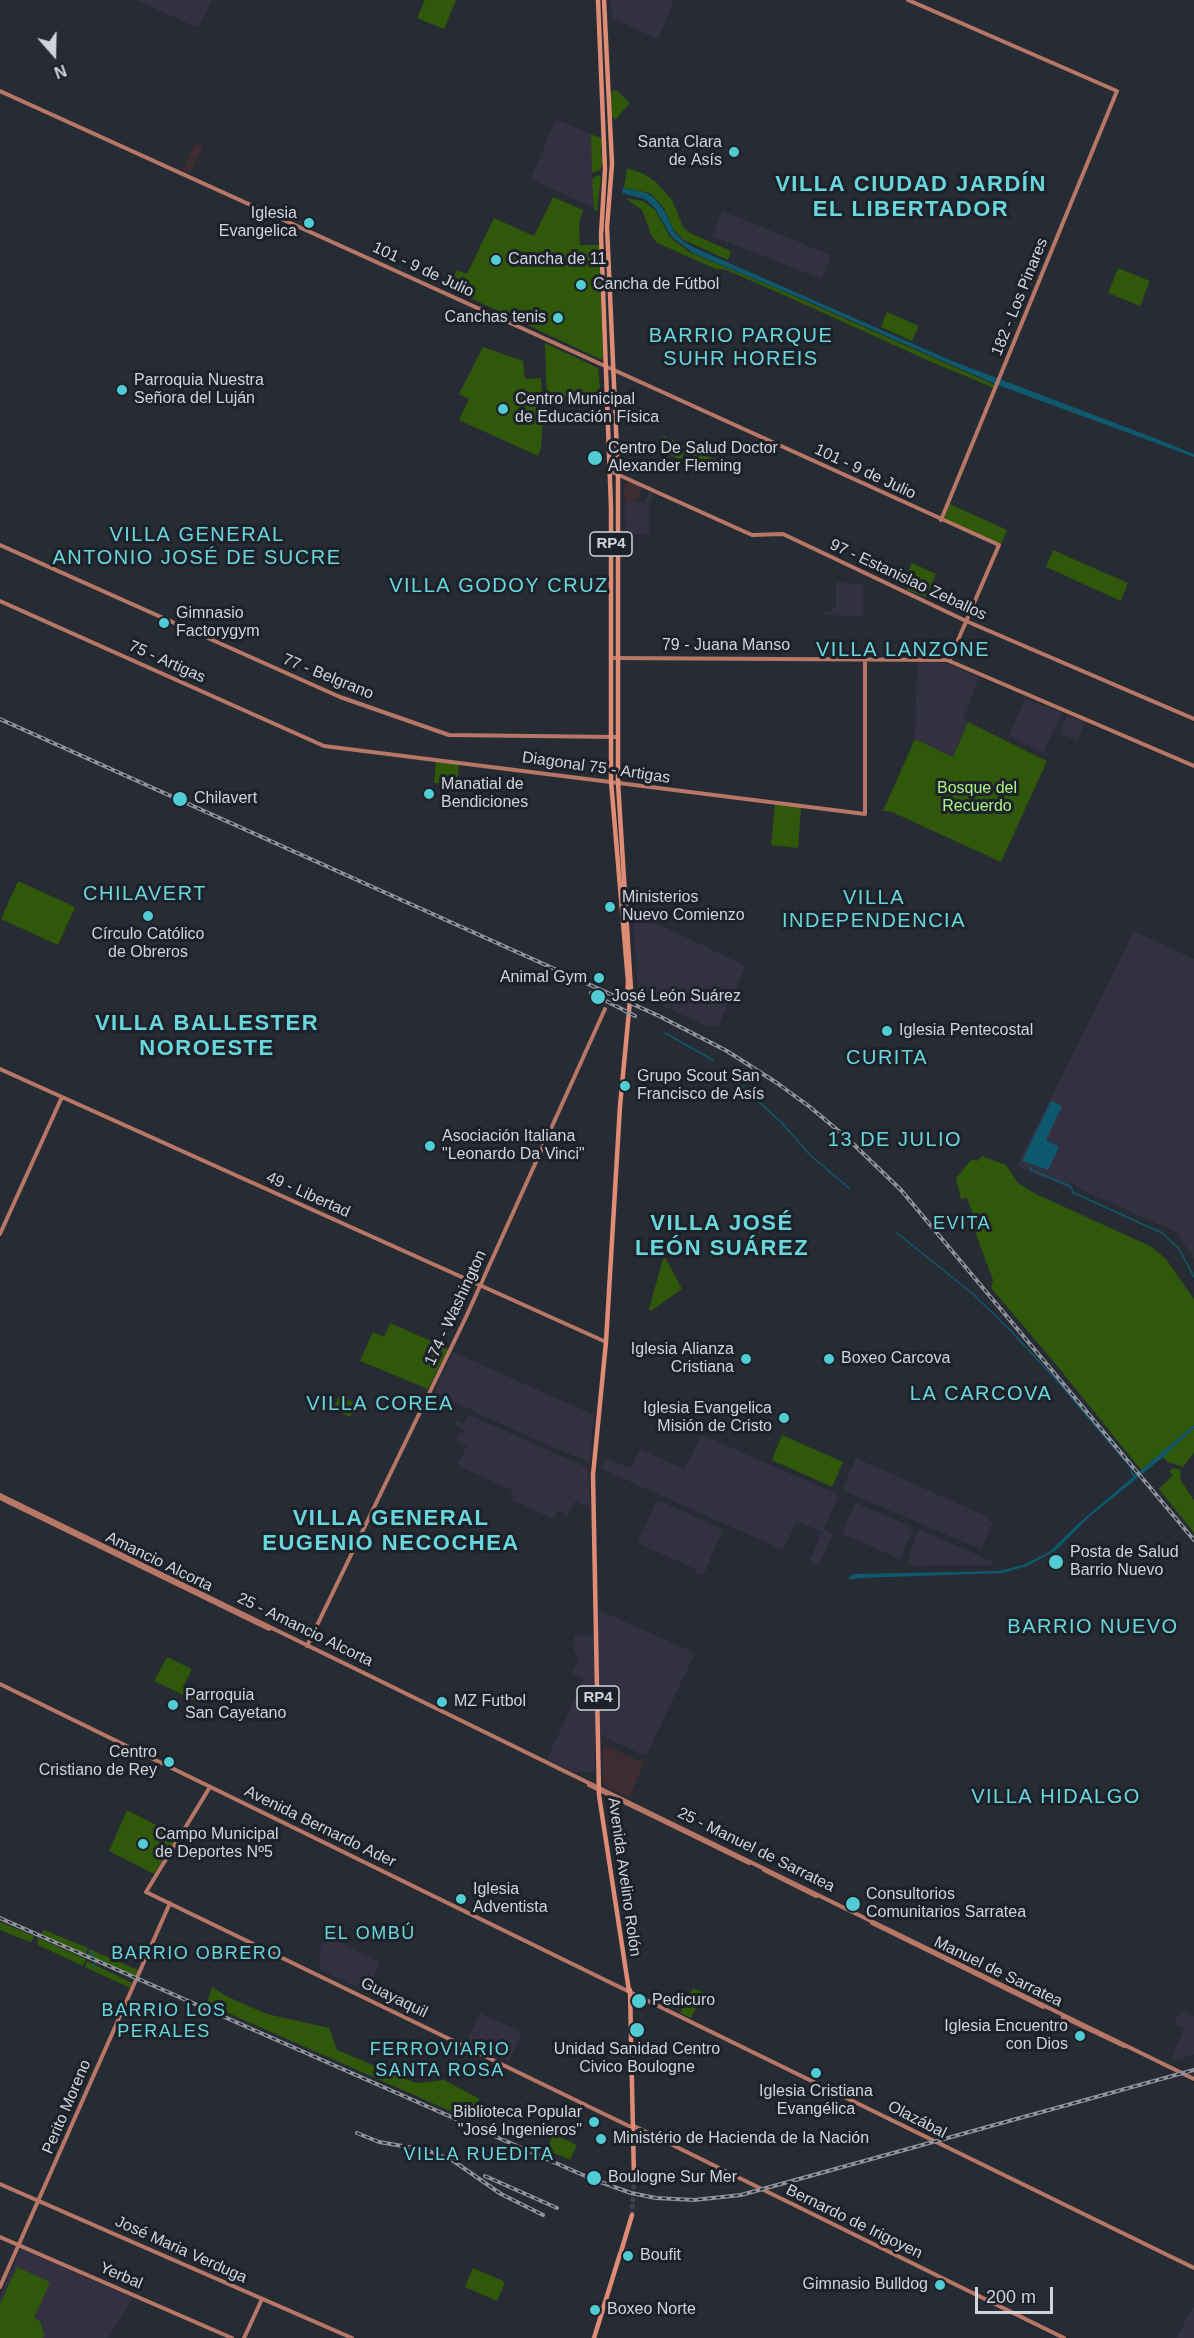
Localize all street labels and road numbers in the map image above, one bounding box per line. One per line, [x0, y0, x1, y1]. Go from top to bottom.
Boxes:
street label: 182 - Los Pinares [988, 235, 1052, 359]
street label: 101 - 9 de Julio [369, 238, 477, 302]
street label: 101 - 9 de Julio [811, 440, 919, 504]
road number: RP4 [590, 532, 632, 556]
street label: 97 - Estanislao Zeballos [827, 535, 989, 625]
street label: 79 - Juana Manso [662, 636, 790, 656]
street label: 75 - Artigas [126, 637, 208, 687]
street label: 77 - Belgrano [280, 650, 376, 704]
street label: Diagonal 75 - Artigas [521, 748, 671, 788]
street label: 49 - Libertad [263, 1168, 353, 1222]
street label: 174 - Washington [421, 1247, 491, 1369]
street label: Amancio Alcorta [102, 1528, 216, 1596]
street label: 25 - Amancio Alcorta [234, 1589, 376, 1671]
road number: RP4 [577, 1686, 619, 1710]
street label: Avenida Bernardo Ader [241, 1782, 399, 1872]
street label: Avenida Avelino Rolón [603, 1796, 645, 1958]
street label: 25 - Manuel de Sarratea [674, 1804, 838, 1896]
street label: Manuel de Sarratea [931, 1933, 1065, 2011]
street label: Guayaquil [357, 1974, 431, 2022]
street label: Perito Moreno [39, 2057, 95, 2157]
street label: Olazábal [885, 2097, 949, 2143]
street label: Bernardo de Irigoyen [783, 2181, 925, 2263]
street label: José Maria Verduga [112, 2212, 250, 2288]
street label: Yerbal [97, 2258, 145, 2294]

